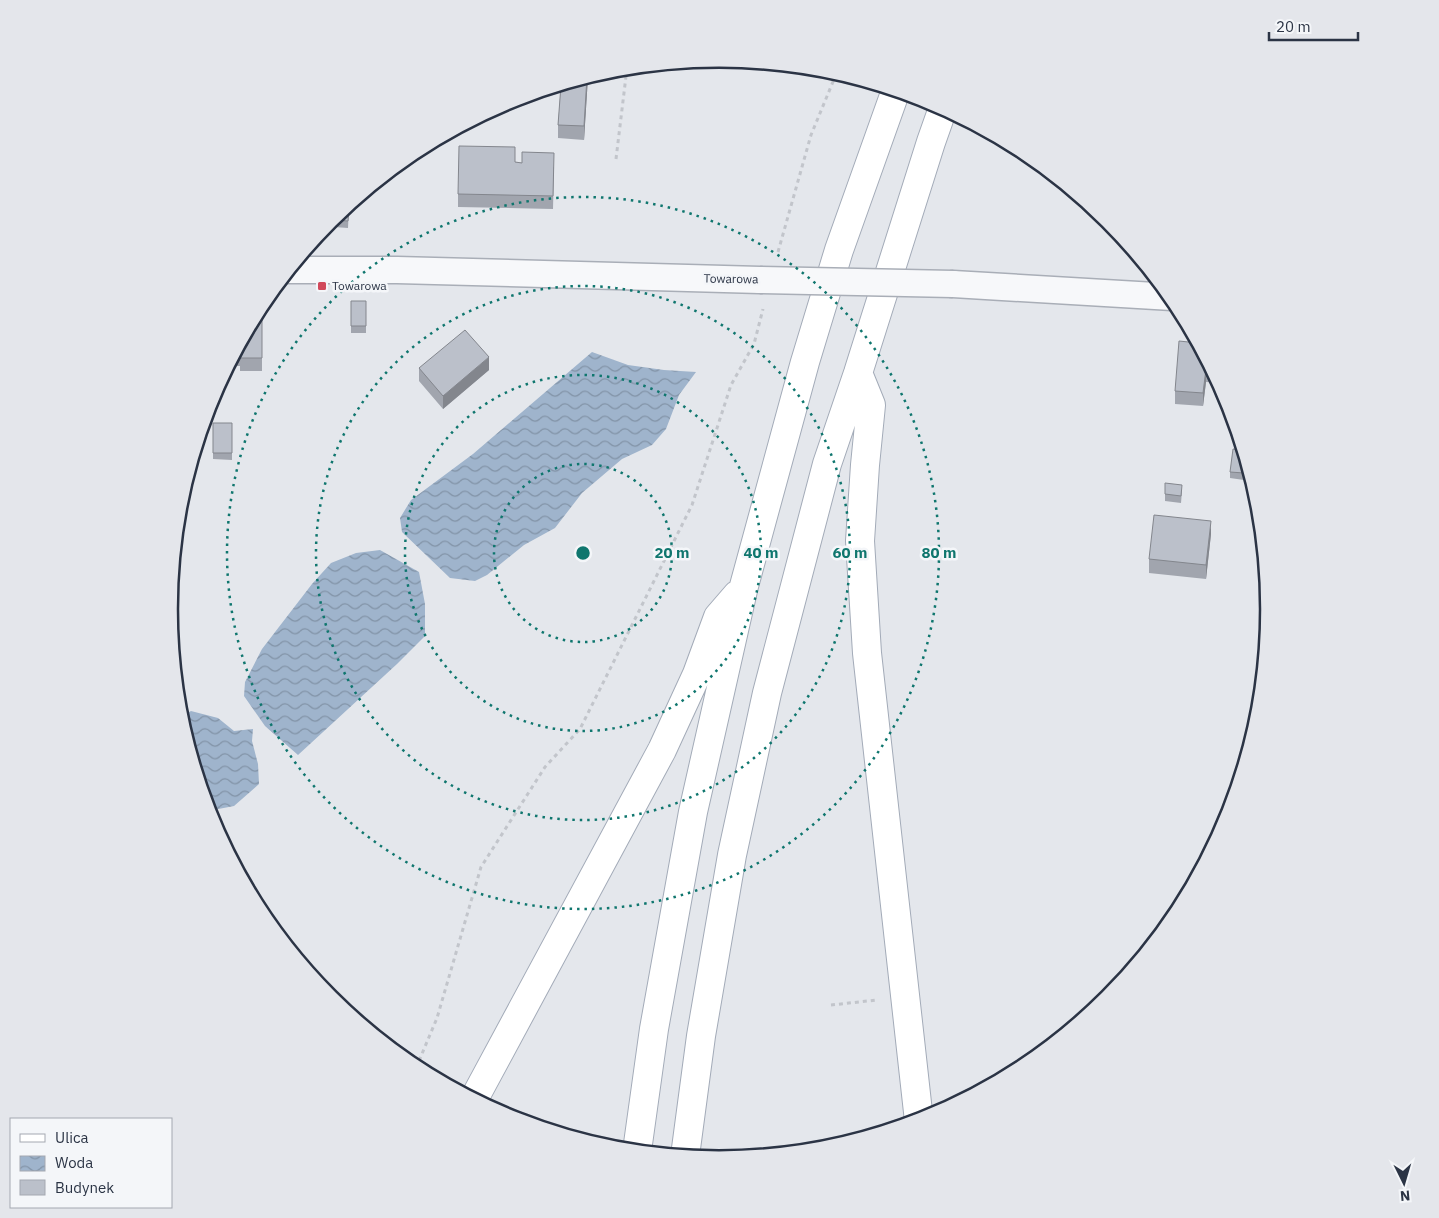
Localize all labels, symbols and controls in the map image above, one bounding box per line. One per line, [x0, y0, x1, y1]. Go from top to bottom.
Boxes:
scale bar [1269, 10, 1358, 42]
text: 20 m [1276, 17, 1311, 36]
street label: Towarowa [703, 271, 759, 286]
place label: Towarowa [332, 278, 387, 293]
marker: Towarowa [316, 280, 328, 292]
text: 20 m [655, 543, 689, 562]
text: 40 m [744, 543, 778, 562]
text: 60 m [833, 543, 867, 562]
text: 80 m [922, 543, 956, 562]
centre of rings [574, 544, 592, 562]
legend [10, 1118, 172, 1208]
text: Ulica [55, 1128, 89, 1147]
text: Woda [55, 1153, 93, 1172]
north arrow [1379, 1158, 1429, 1208]
text: Budynek [55, 1178, 114, 1197]
text: N [1399, 1187, 1411, 1205]

